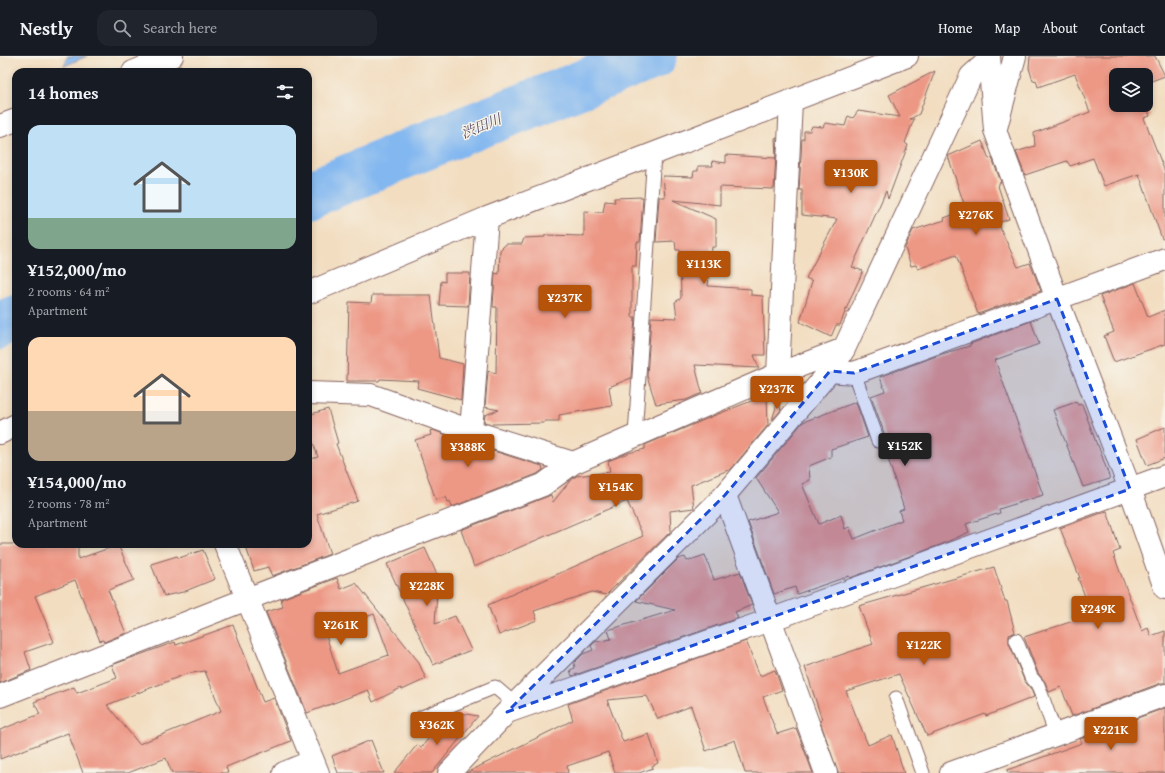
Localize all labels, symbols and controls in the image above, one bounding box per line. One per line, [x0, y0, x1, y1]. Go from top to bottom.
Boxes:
search box [97, 10, 377, 46]
text: Nestly [20, 14, 73, 42]
icon: search [111, 17, 133, 39]
text: Search here [143, 17, 217, 38]
text: Home [938, 18, 973, 38]
text: Map [995, 18, 1020, 38]
text: About [1042, 18, 1078, 38]
text: Contact [1100, 18, 1145, 38]
map controls [1109, 68, 1153, 112]
button: layers [1109, 68, 1153, 112]
text: 14 homes [28, 80, 99, 105]
icon: filters [274, 81, 296, 103]
water label: 渋田川 [458, 108, 506, 143]
icon: home [126, 151, 198, 223]
pin: ¥130K [823, 160, 879, 194]
text: ¥130K [833, 163, 869, 182]
pin: ¥276K [948, 202, 1004, 236]
text: ¥276K [958, 205, 994, 224]
pin: ¥113K [676, 251, 732, 285]
text: ¥113K [686, 254, 722, 273]
text: ¥152,000/mo [28, 257, 126, 282]
text: 2 rooms · 64 m² [28, 282, 110, 301]
pin: ¥237K [537, 285, 593, 319]
text: ¥237K [547, 288, 583, 307]
text: Apartment [28, 301, 88, 320]
icon: home [126, 363, 198, 435]
pin: ¥237K [749, 376, 805, 410]
text: ¥237K [759, 379, 795, 398]
pin: ¥152K [877, 433, 933, 467]
pin: ¥388K [440, 434, 496, 468]
text: ¥152K [887, 436, 923, 455]
text: ¥388K [450, 437, 486, 456]
text: ¥154,000/mo [28, 469, 126, 494]
pin: ¥154K [588, 474, 644, 508]
text: ¥154K [598, 477, 634, 496]
text: 2 rooms · 78 m² [28, 494, 110, 513]
text: Apartment [28, 513, 88, 532]
pin: ¥228K [399, 573, 455, 607]
text: ¥228K [409, 576, 445, 595]
pin: ¥249K [1070, 596, 1126, 630]
text: ¥249K [1080, 599, 1116, 618]
pin: ¥261K [313, 612, 369, 646]
text: ¥261K [323, 615, 359, 634]
pin: ¥122K [896, 632, 952, 666]
text: ¥122K [906, 635, 942, 654]
pin: ¥362K [409, 712, 465, 746]
text: ¥362K [419, 715, 455, 734]
pin: ¥221K [1083, 717, 1139, 751]
text: ¥221K [1093, 720, 1129, 739]

